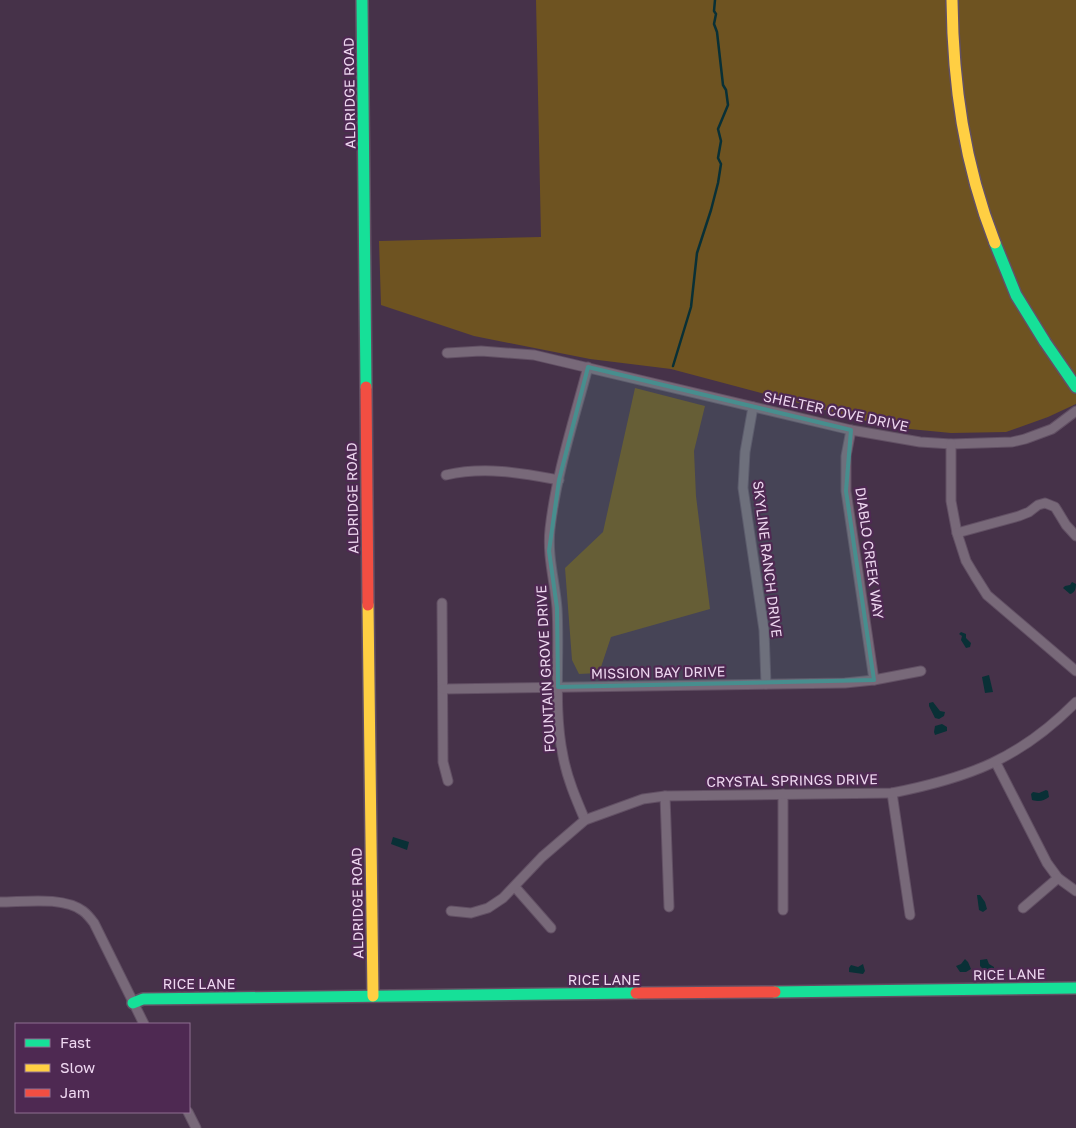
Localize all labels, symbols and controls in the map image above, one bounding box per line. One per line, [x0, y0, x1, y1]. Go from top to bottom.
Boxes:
street label: ALDRIDGE ROAD [340, 37, 358, 149]
street label: SHELTER COVE DRIVE [762, 387, 910, 435]
street label: ALDRIDGE ROAD [343, 442, 361, 554]
street label: SKYLINE RANCH DRIVE [750, 480, 786, 638]
street label: DIABLO CREEK WAY [852, 486, 888, 620]
street label: FOUNTAIN GROVE DRIVE [532, 585, 558, 753]
street label: MISSION BAY DRIVE [591, 662, 725, 682]
street label: CRYSTAL SPRINGS DRIVE [706, 770, 878, 790]
street label: ALDRIDGE ROAD [348, 847, 366, 959]
street label: RICE LANE [973, 965, 1045, 983]
street label: RICE LANE [568, 971, 640, 988]
street label: RICE LANE [163, 975, 235, 992]
legend [15, 1023, 190, 1113]
text: Fast [60, 1033, 91, 1051]
text: Slow [60, 1058, 95, 1076]
text: Jam [60, 1083, 90, 1101]

